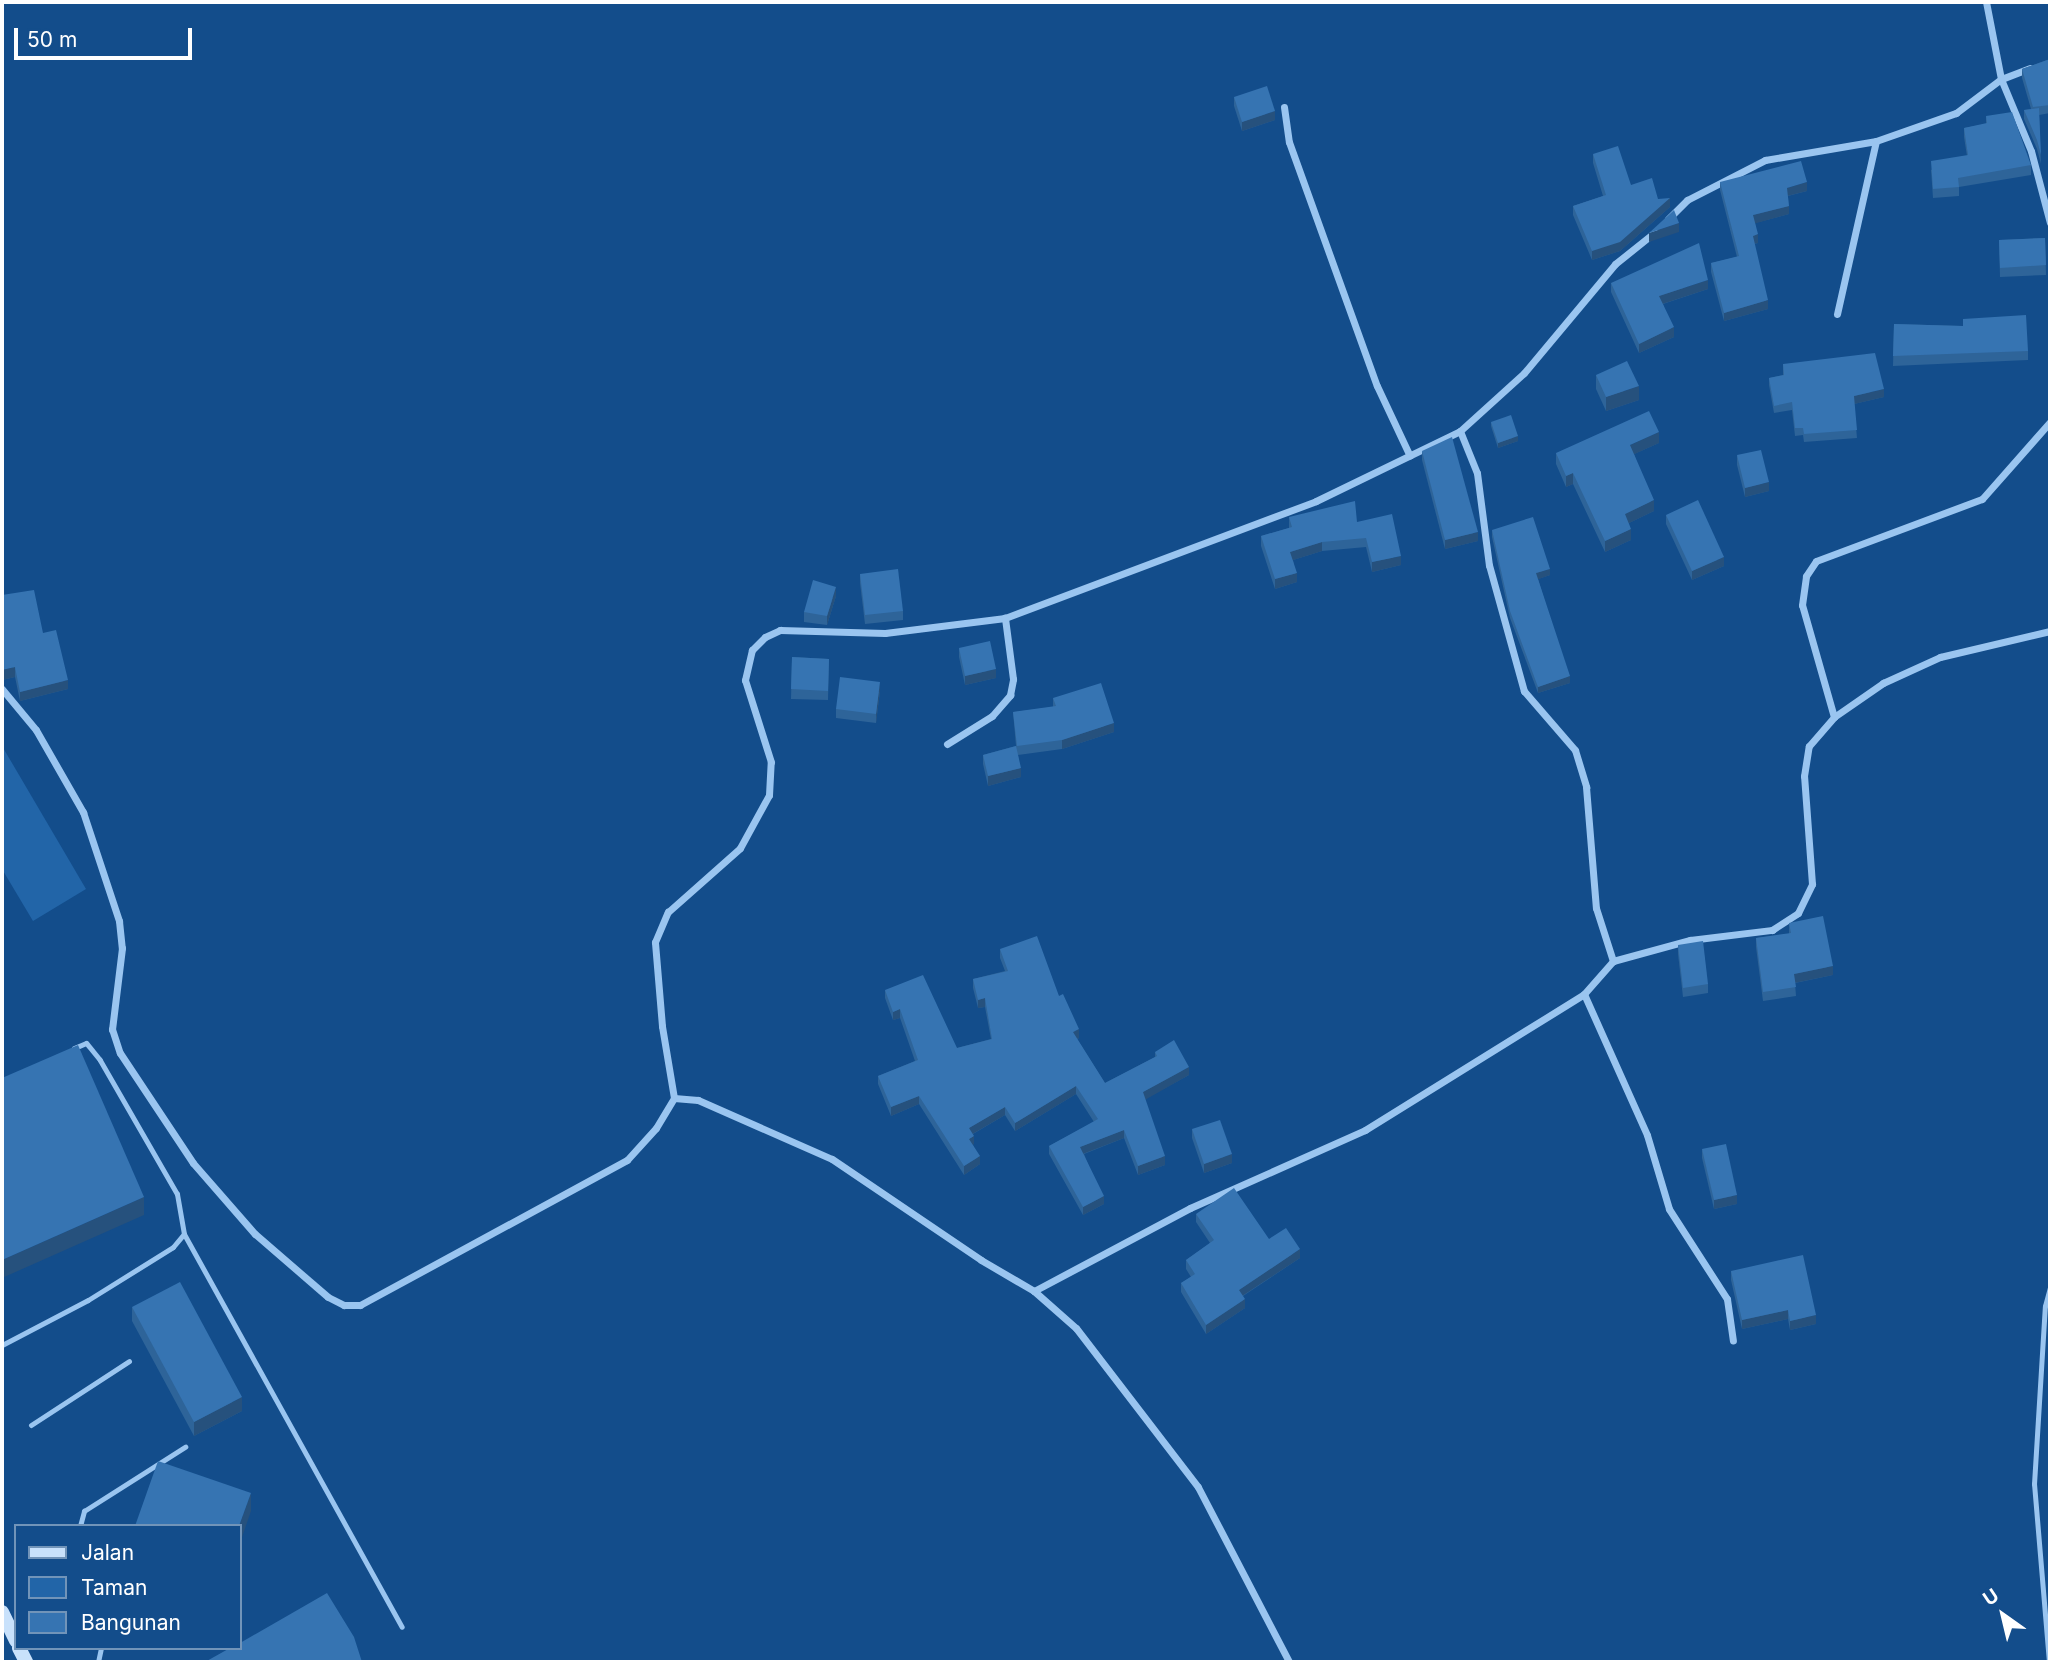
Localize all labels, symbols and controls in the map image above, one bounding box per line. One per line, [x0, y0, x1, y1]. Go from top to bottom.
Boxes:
scale bar [18, 14, 196, 58]
text: 50 m [27, 27, 77, 52]
legend [14, 1524, 242, 1650]
text: Jalan [81, 1540, 134, 1565]
text: Taman [81, 1575, 147, 1600]
north arrow [1968, 1580, 2038, 1650]
text: U [1979, 1584, 2003, 1611]
text: Bangunan [81, 1610, 181, 1635]

